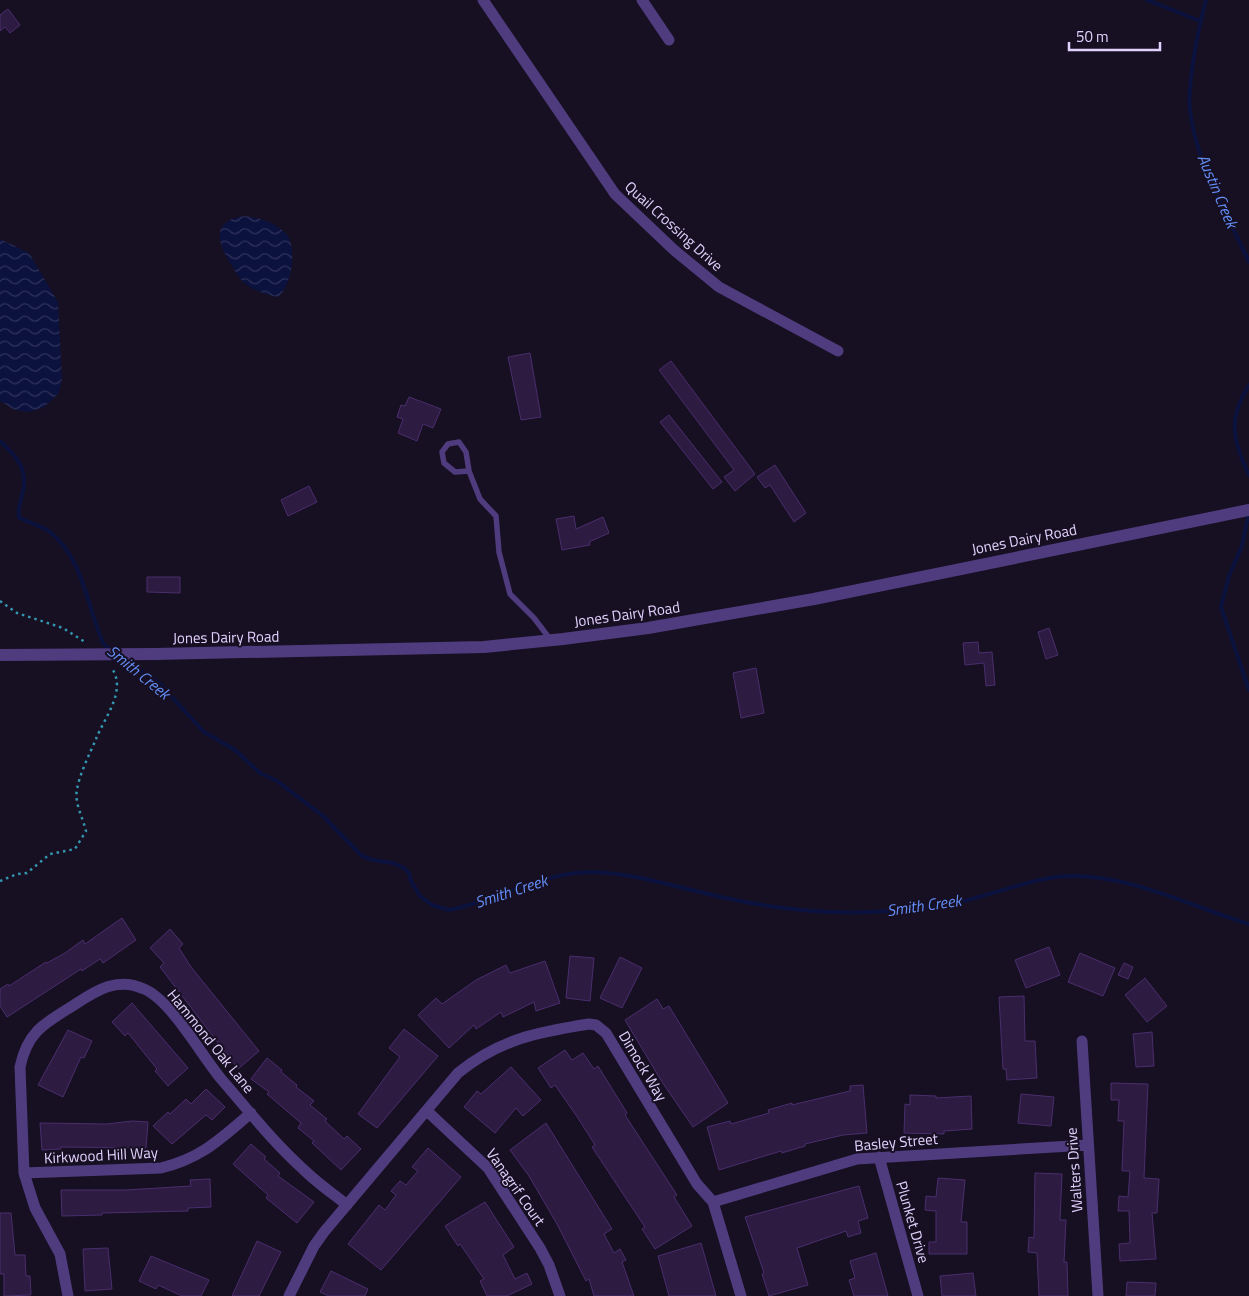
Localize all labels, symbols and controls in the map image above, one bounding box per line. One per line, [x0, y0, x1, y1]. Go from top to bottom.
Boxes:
scale bar [1069, 20, 1160, 52]
text: 50 m [1076, 25, 1109, 48]
water label: Austin Creek [1192, 150, 1245, 233]
street label: Quail Crossing Drive [620, 175, 728, 277]
street label: Jones Dairy Road [969, 518, 1079, 560]
street label: Jones Dairy Road [573, 595, 681, 633]
street label: Jones Dairy Road [172, 625, 280, 649]
water label: Smith Creek [102, 639, 177, 706]
water label: Smith Creek [472, 867, 552, 914]
water label: Smith Creek [885, 888, 965, 922]
street label: Hammond Oak Lane [162, 984, 260, 1098]
street label: Dimock Way [613, 1027, 673, 1105]
street label: Basley Street [853, 1127, 939, 1157]
street label: Walters Drive [1060, 1127, 1088, 1213]
street label: Kirkwood Hill Way [43, 1141, 159, 1169]
street label: Vanagrif Court [481, 1143, 552, 1231]
street label: Plunket Drive [890, 1178, 936, 1266]

